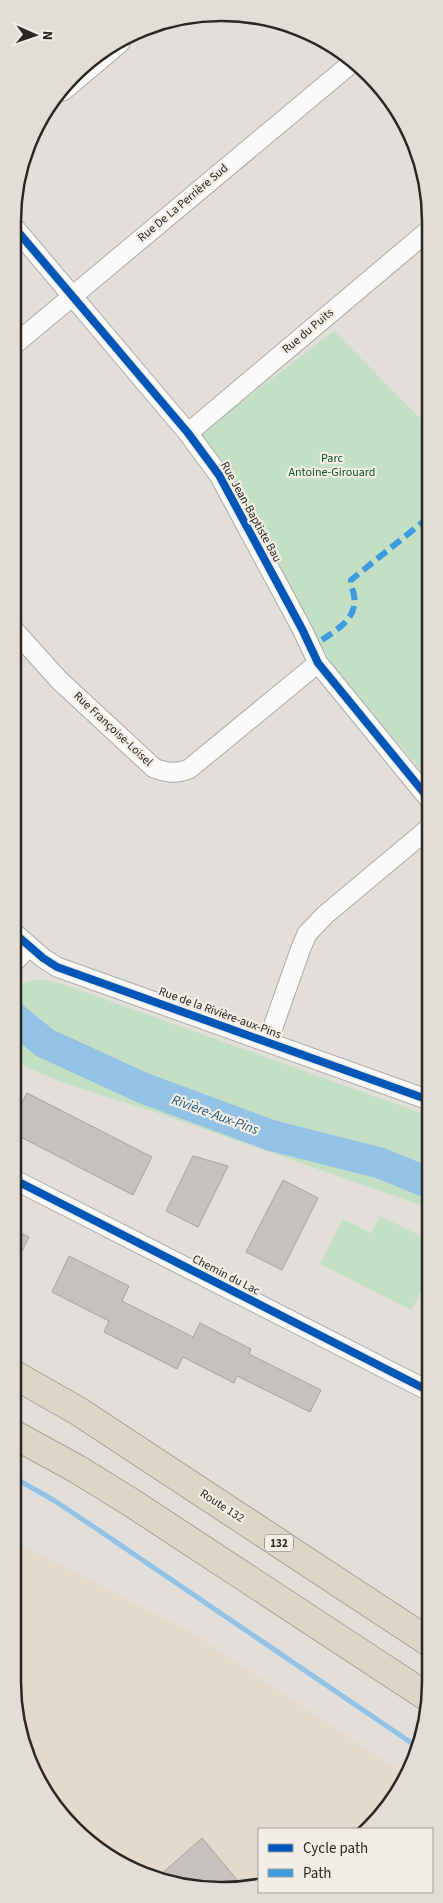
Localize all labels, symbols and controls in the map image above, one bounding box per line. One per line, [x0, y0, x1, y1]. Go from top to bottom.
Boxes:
north arrow [10, 10, 60, 60]
text: N [37, 30, 57, 40]
street label: Rue De La Perrière Sud [134, 160, 232, 246]
street label: Rue du Puits [279, 304, 337, 358]
park label: Parc Antoine-Girouard [289, 450, 375, 481]
street label: Rue Jean-Baptiste Bau [216, 459, 286, 565]
street label: Rue Françoise-Loisel [70, 688, 156, 770]
street label: Rue de la Rivière-aux-Pins [156, 983, 284, 1043]
water label: Rivière-Aux-Pins [169, 1090, 262, 1140]
street label: Chemin du Lac [189, 1251, 263, 1300]
street label: Route 132 [196, 1485, 248, 1527]
road number: 132 [265, 1535, 293, 1552]
legend [258, 1828, 433, 1893]
text: Cycle path [303, 1838, 368, 1859]
text: Path [303, 1863, 331, 1884]

